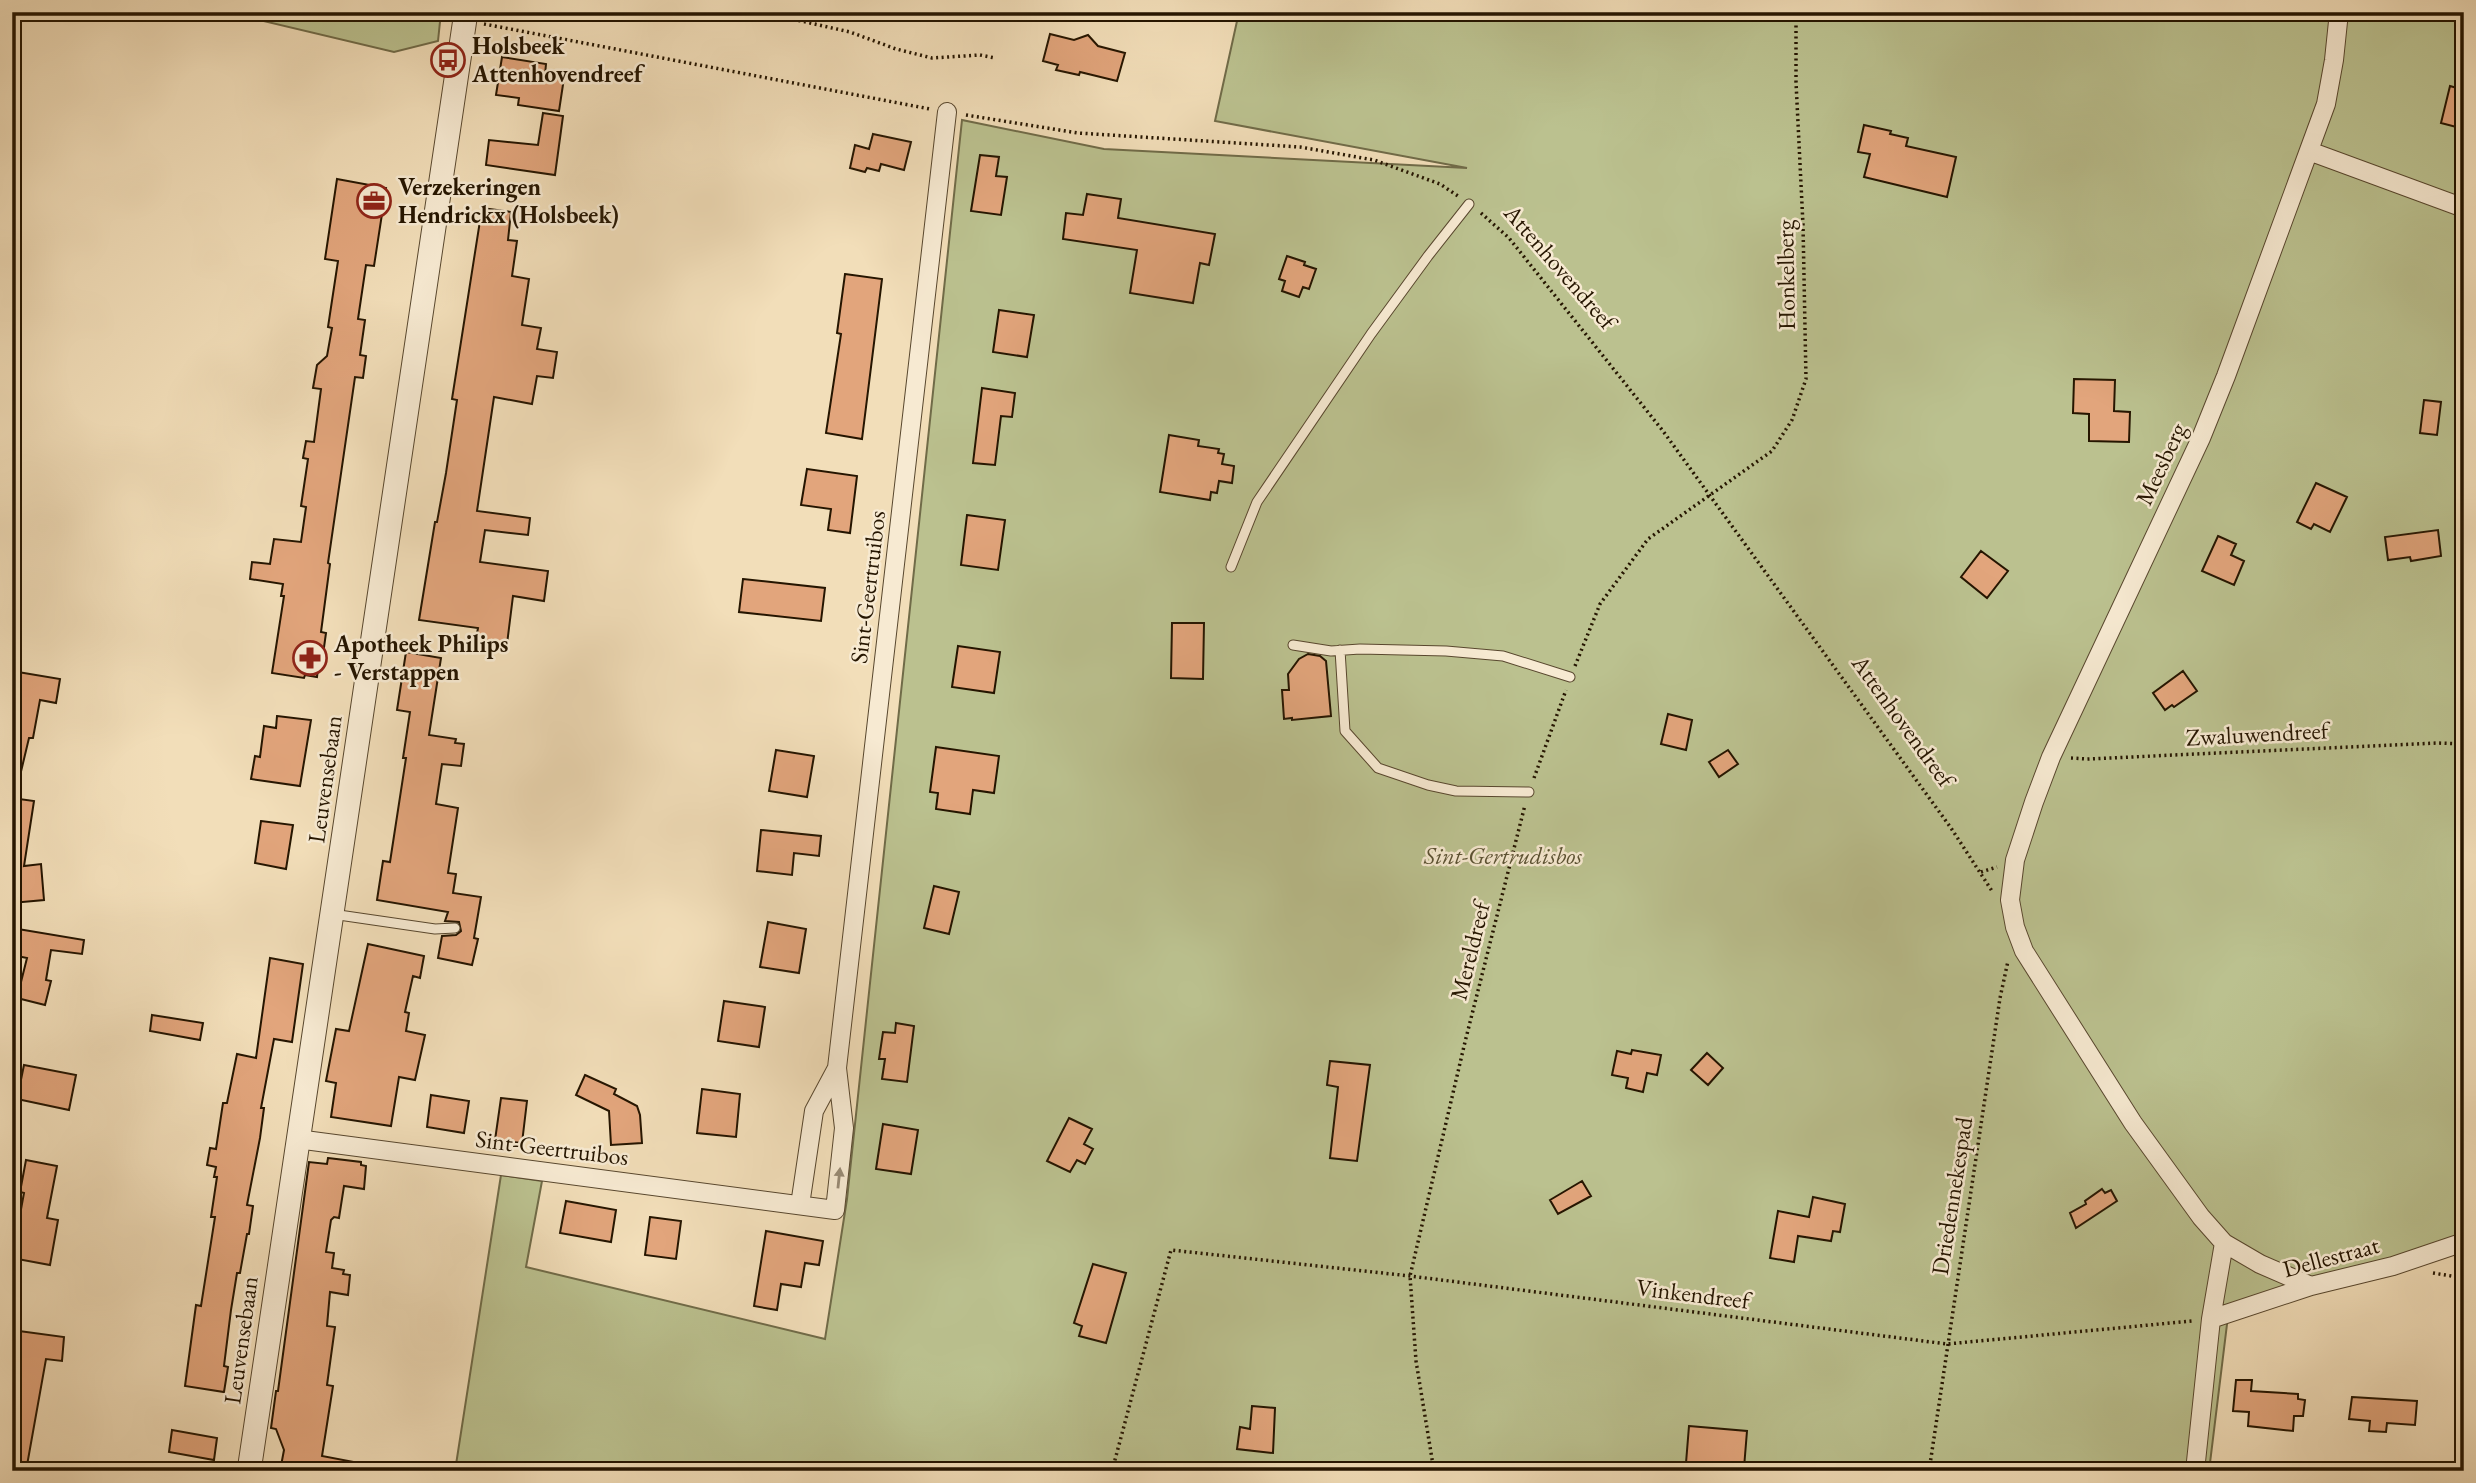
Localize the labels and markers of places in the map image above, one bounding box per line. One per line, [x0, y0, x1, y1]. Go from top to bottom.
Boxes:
place label: Holsbeek Attenhovendreef [471, 30, 646, 89]
bus stop icon: Holsbeek Attenhovendreef [429, 41, 467, 79]
place label: Verzekeringen Hendrickx (Holsbeek) [398, 171, 619, 230]
office icon: Verzekeringen Hendrickx (Holsbeek) [355, 182, 393, 220]
place label: Apotheek Philips - Verstappen [333, 628, 508, 687]
pharmacy icon: Apotheek Philips - Verstappen [291, 639, 329, 677]

